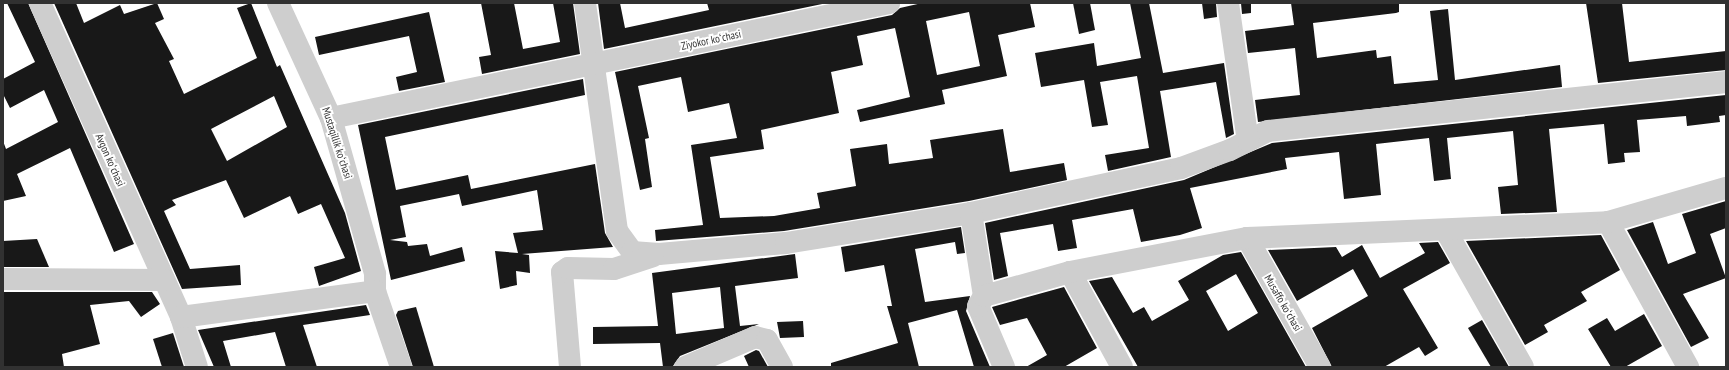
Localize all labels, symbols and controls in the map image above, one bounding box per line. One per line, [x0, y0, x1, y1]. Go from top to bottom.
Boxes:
street label: Ziyokor koʻchasi [680, 27, 742, 53]
street label: Mustaqillik koʻchasi [319, 105, 355, 181]
street label: Avgon koʻchasi [92, 132, 128, 188]
street label: Musaffo koʻchasi [1261, 272, 1305, 334]

